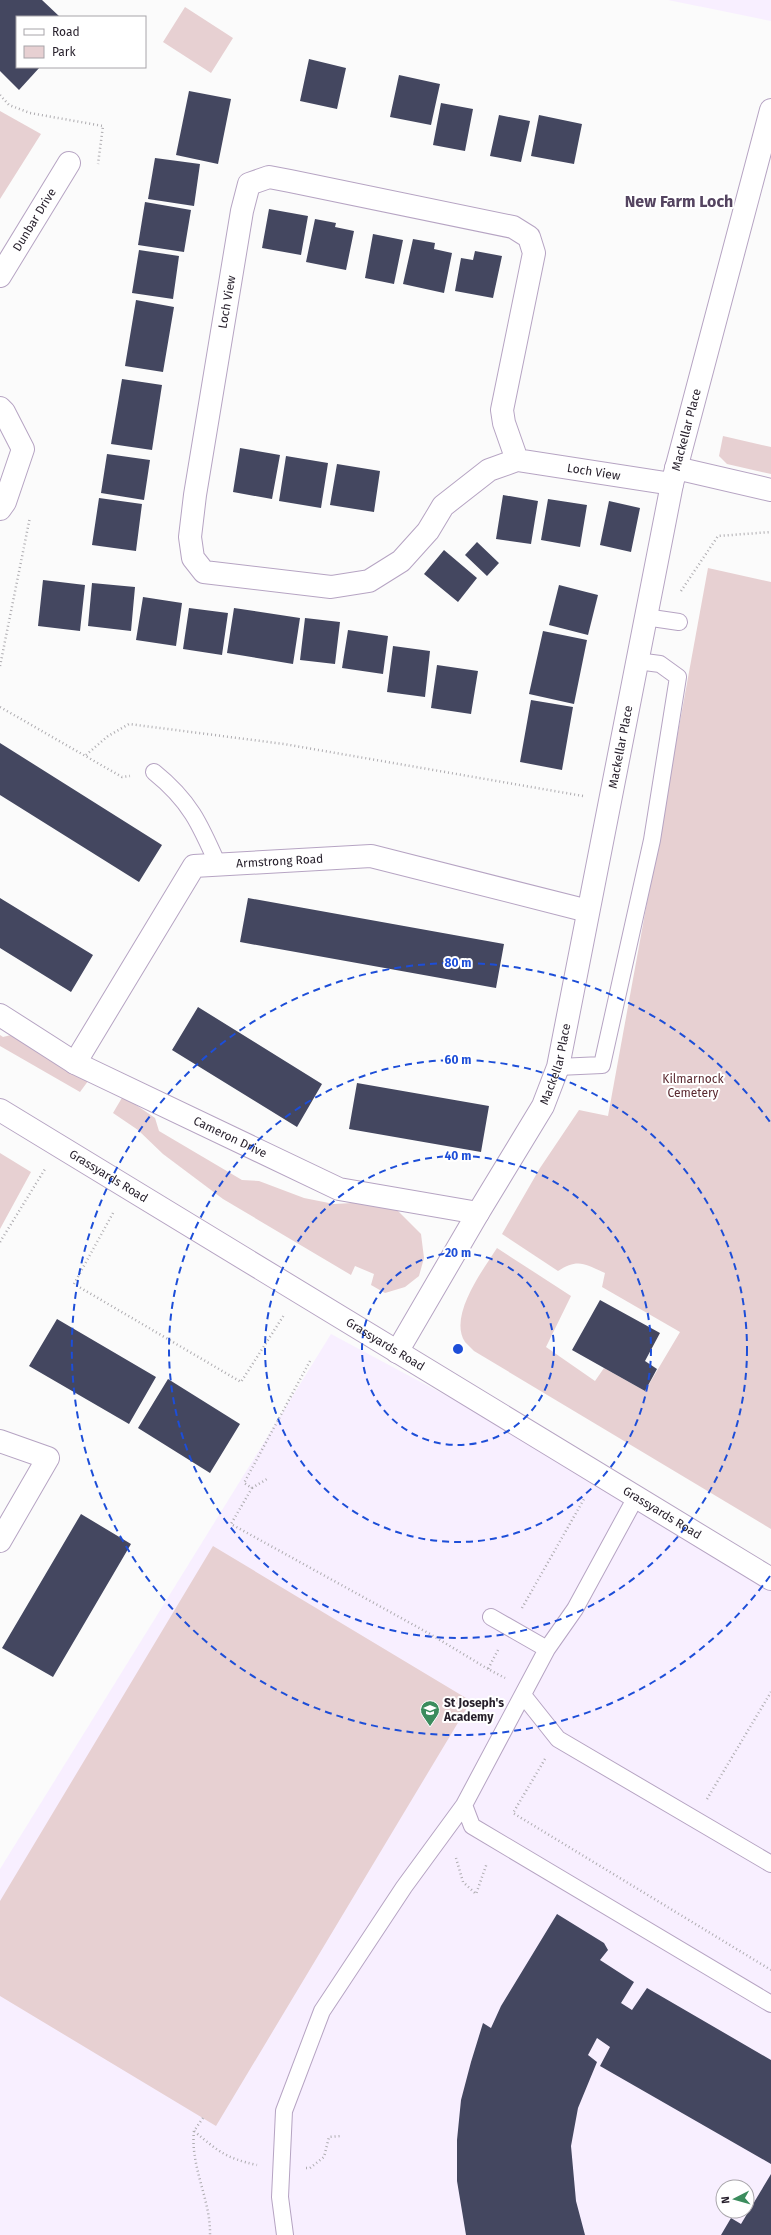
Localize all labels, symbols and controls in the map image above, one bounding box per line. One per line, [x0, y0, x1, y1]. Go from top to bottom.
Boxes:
legend [16, 16, 146, 68]
text: Road [52, 25, 80, 39]
text: Park [52, 45, 76, 59]
street label: Dunbar Drive [10, 186, 59, 254]
district label: New Farm Loch [625, 192, 733, 211]
street label: Loch View [215, 274, 239, 330]
street label: Mackellar Place [669, 387, 704, 472]
street label: Loch View [566, 461, 622, 483]
street label: Mackellar Place [606, 704, 636, 790]
street label: Armstrong Road [236, 852, 324, 871]
text: 80 m [445, 956, 471, 970]
street label: Mackellar Place [537, 1022, 573, 1107]
text: 60 m [445, 1053, 471, 1067]
park label: Kilmarnock Cemetery [662, 1072, 725, 1100]
street label: Cameron Drive [191, 1114, 269, 1161]
street label: Grassyards Road [67, 1147, 150, 1205]
text: 40 m [445, 1149, 471, 1163]
text: 20 m [445, 1246, 471, 1260]
street label: Grassyards Road [344, 1315, 427, 1374]
centre of rings [451, 1342, 465, 1356]
street label: Grassyards Road [620, 1484, 704, 1542]
place label: St Joseph's Academy [443, 1696, 504, 1724]
school or university icon: St Joseph's Academy [419, 1699, 441, 1727]
north arrow [715, 2179, 755, 2219]
text: N [719, 2196, 732, 2204]

